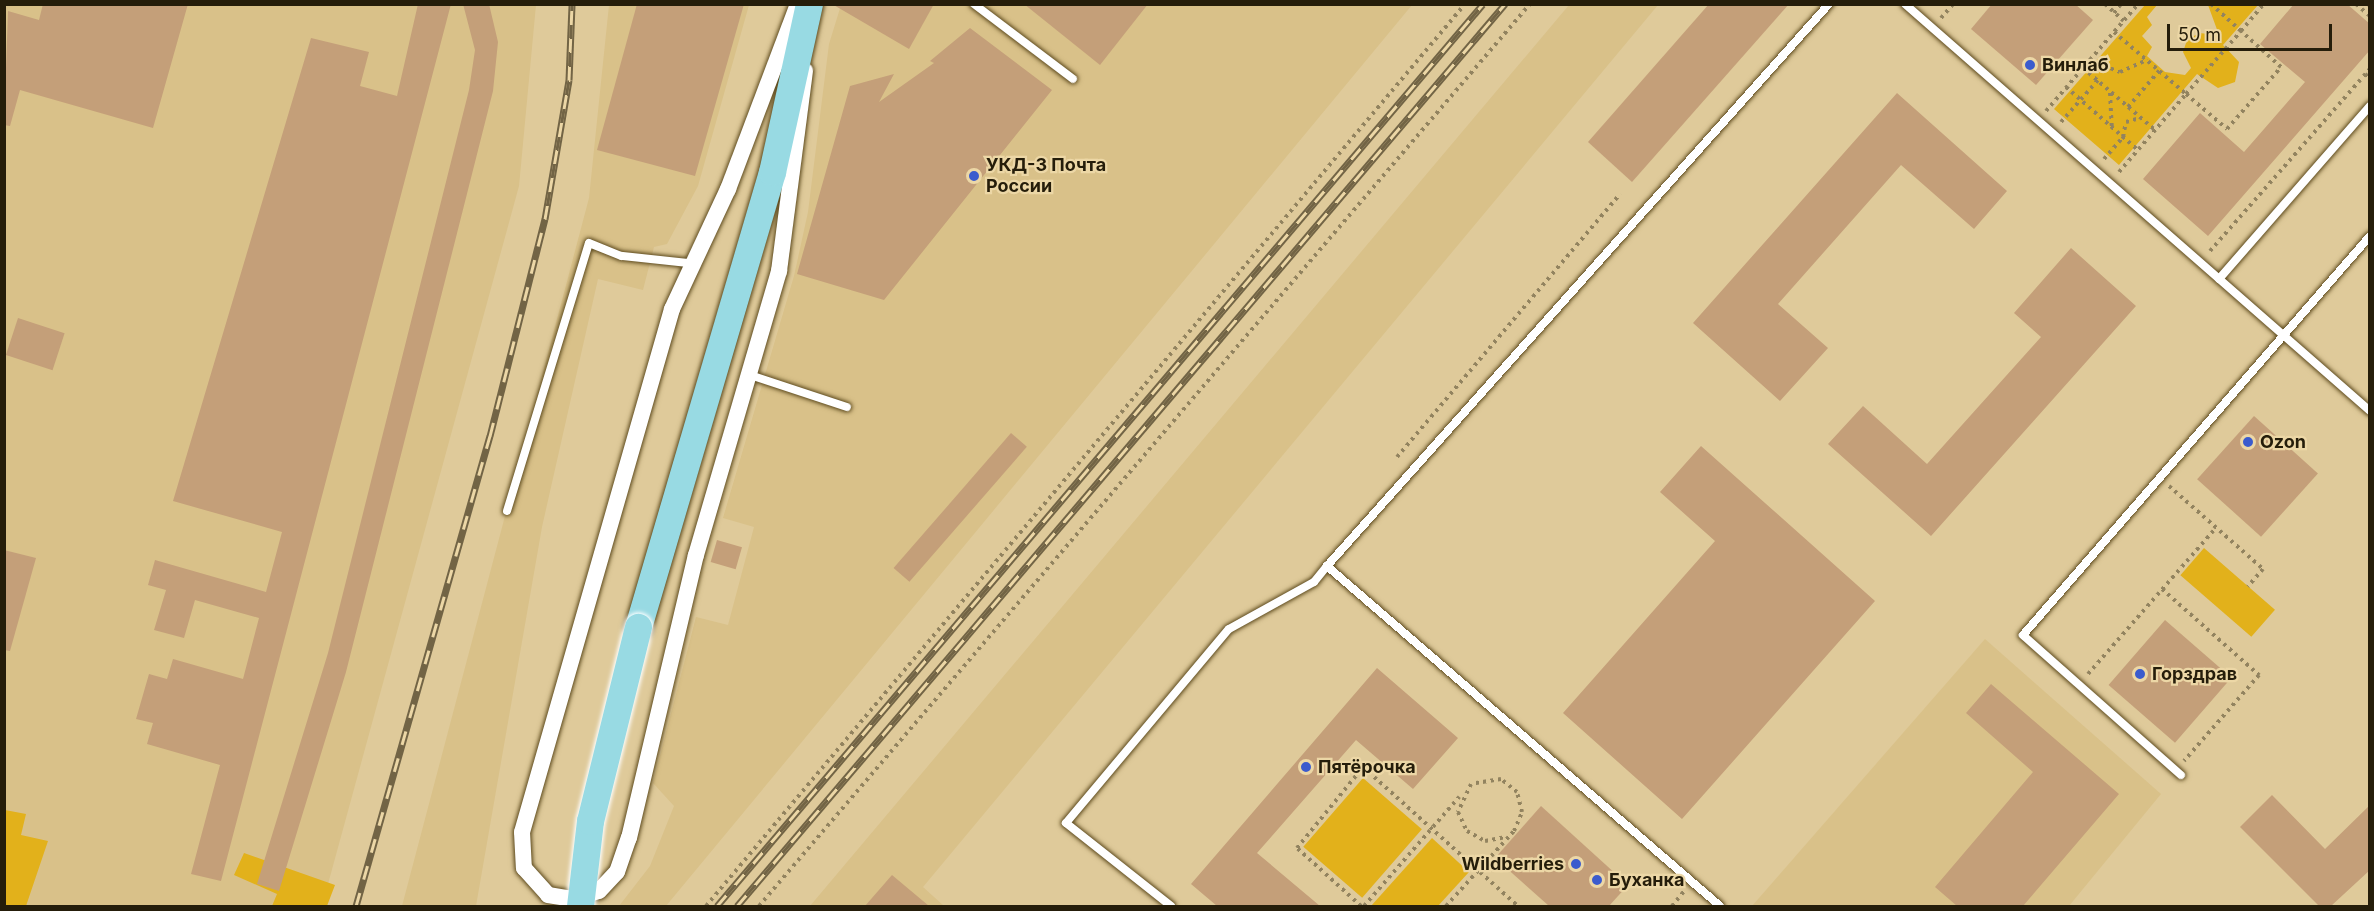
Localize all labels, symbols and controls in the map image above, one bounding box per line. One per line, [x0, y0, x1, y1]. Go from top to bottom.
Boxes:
scale bar [2170, 12, 2335, 50]
text: 50 m [2178, 24, 2221, 45]
place label: Винлаб [2042, 54, 2109, 76]
marker: Винлаб [2023, 58, 2037, 72]
place label: УКД-3 Почта России [986, 155, 1106, 198]
marker: УКД-3 Почта России [967, 169, 981, 183]
place label: Ozon [2260, 431, 2306, 453]
marker: Ozon [2241, 435, 2255, 449]
place label: Горздрав [2152, 663, 2237, 685]
marker: Горздрав [2133, 667, 2147, 681]
place label: Пятёрочка [1318, 756, 1416, 778]
marker: Пятёрочка [1299, 760, 1313, 774]
place label: Wildberries [1462, 853, 1564, 875]
marker: Wildberries [1569, 857, 1583, 871]
place label: Буханка [1609, 869, 1684, 891]
marker: Буханка [1590, 873, 1604, 887]

